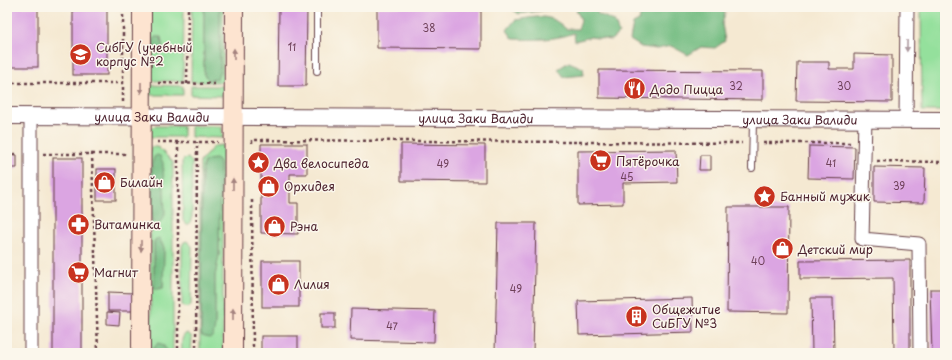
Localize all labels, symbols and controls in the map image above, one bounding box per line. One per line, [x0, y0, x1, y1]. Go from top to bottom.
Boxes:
house number: 38 [423, 20, 435, 35]
place label: СибГУ (учебный корпус №2 [96, 38, 193, 70]
house number: 11 [288, 39, 296, 54]
one-way arrow [904, 40, 910, 53]
school or university icon: СибГУ (учебный корпус №2 [67, 41, 93, 67]
one-way arrow [231, 47, 237, 60]
restaurant icon: Додо Пицца [622, 76, 648, 102]
house number: 32 [729, 78, 743, 93]
house number: 30 [837, 78, 851, 93]
place label: Додо Пицца [649, 80, 724, 98]
one-way arrow [138, 82, 144, 95]
street label: улица Заки Валиди [94, 107, 210, 126]
street label: улица Заки Валиди [418, 109, 534, 127]
street label: улица Заки Валиди [742, 110, 858, 129]
supermarket icon: Пятёрочка [588, 148, 614, 174]
place icon: Два велосипеда [246, 150, 272, 176]
place label: Пятёрочка [616, 152, 680, 170]
place label: Два велосипеда [273, 154, 369, 172]
house number: 41 [826, 155, 836, 170]
house number: 49 [437, 156, 449, 171]
shop icon: Билайн [91, 169, 117, 195]
house number: 45 [621, 169, 633, 184]
place label: Билайн [120, 173, 163, 191]
shop icon: Орхидея [256, 173, 282, 199]
one-way arrow [230, 177, 236, 190]
place label: Орхидея [284, 177, 335, 195]
house number: 39 [893, 178, 905, 193]
place icon: Банный мужик [752, 183, 778, 209]
place label: Банный мужик [780, 187, 871, 205]
pharmacy icon: Витаминка [65, 211, 91, 237]
shop icon: Рэна [261, 213, 287, 239]
place label: Витаминка [94, 215, 161, 233]
place label: Рэна [290, 217, 319, 235]
shop icon: Детский мир [770, 236, 796, 262]
one-way arrow [138, 240, 144, 253]
place label: Детский мир [797, 240, 873, 258]
house number: 40 [751, 253, 765, 268]
supermarket icon: Магнит [65, 259, 91, 285]
place label: Магнит [94, 263, 139, 281]
shop icon: Лилия [265, 271, 291, 297]
place label: Лилия [294, 275, 330, 293]
house number: 49 [510, 281, 522, 296]
place label: Общежитие СиБГУ №3 [652, 300, 721, 332]
building icon: Общежитие СиБГУ №3 [623, 303, 649, 329]
one-way arrow [230, 307, 236, 320]
house number: 47 [386, 318, 399, 333]

